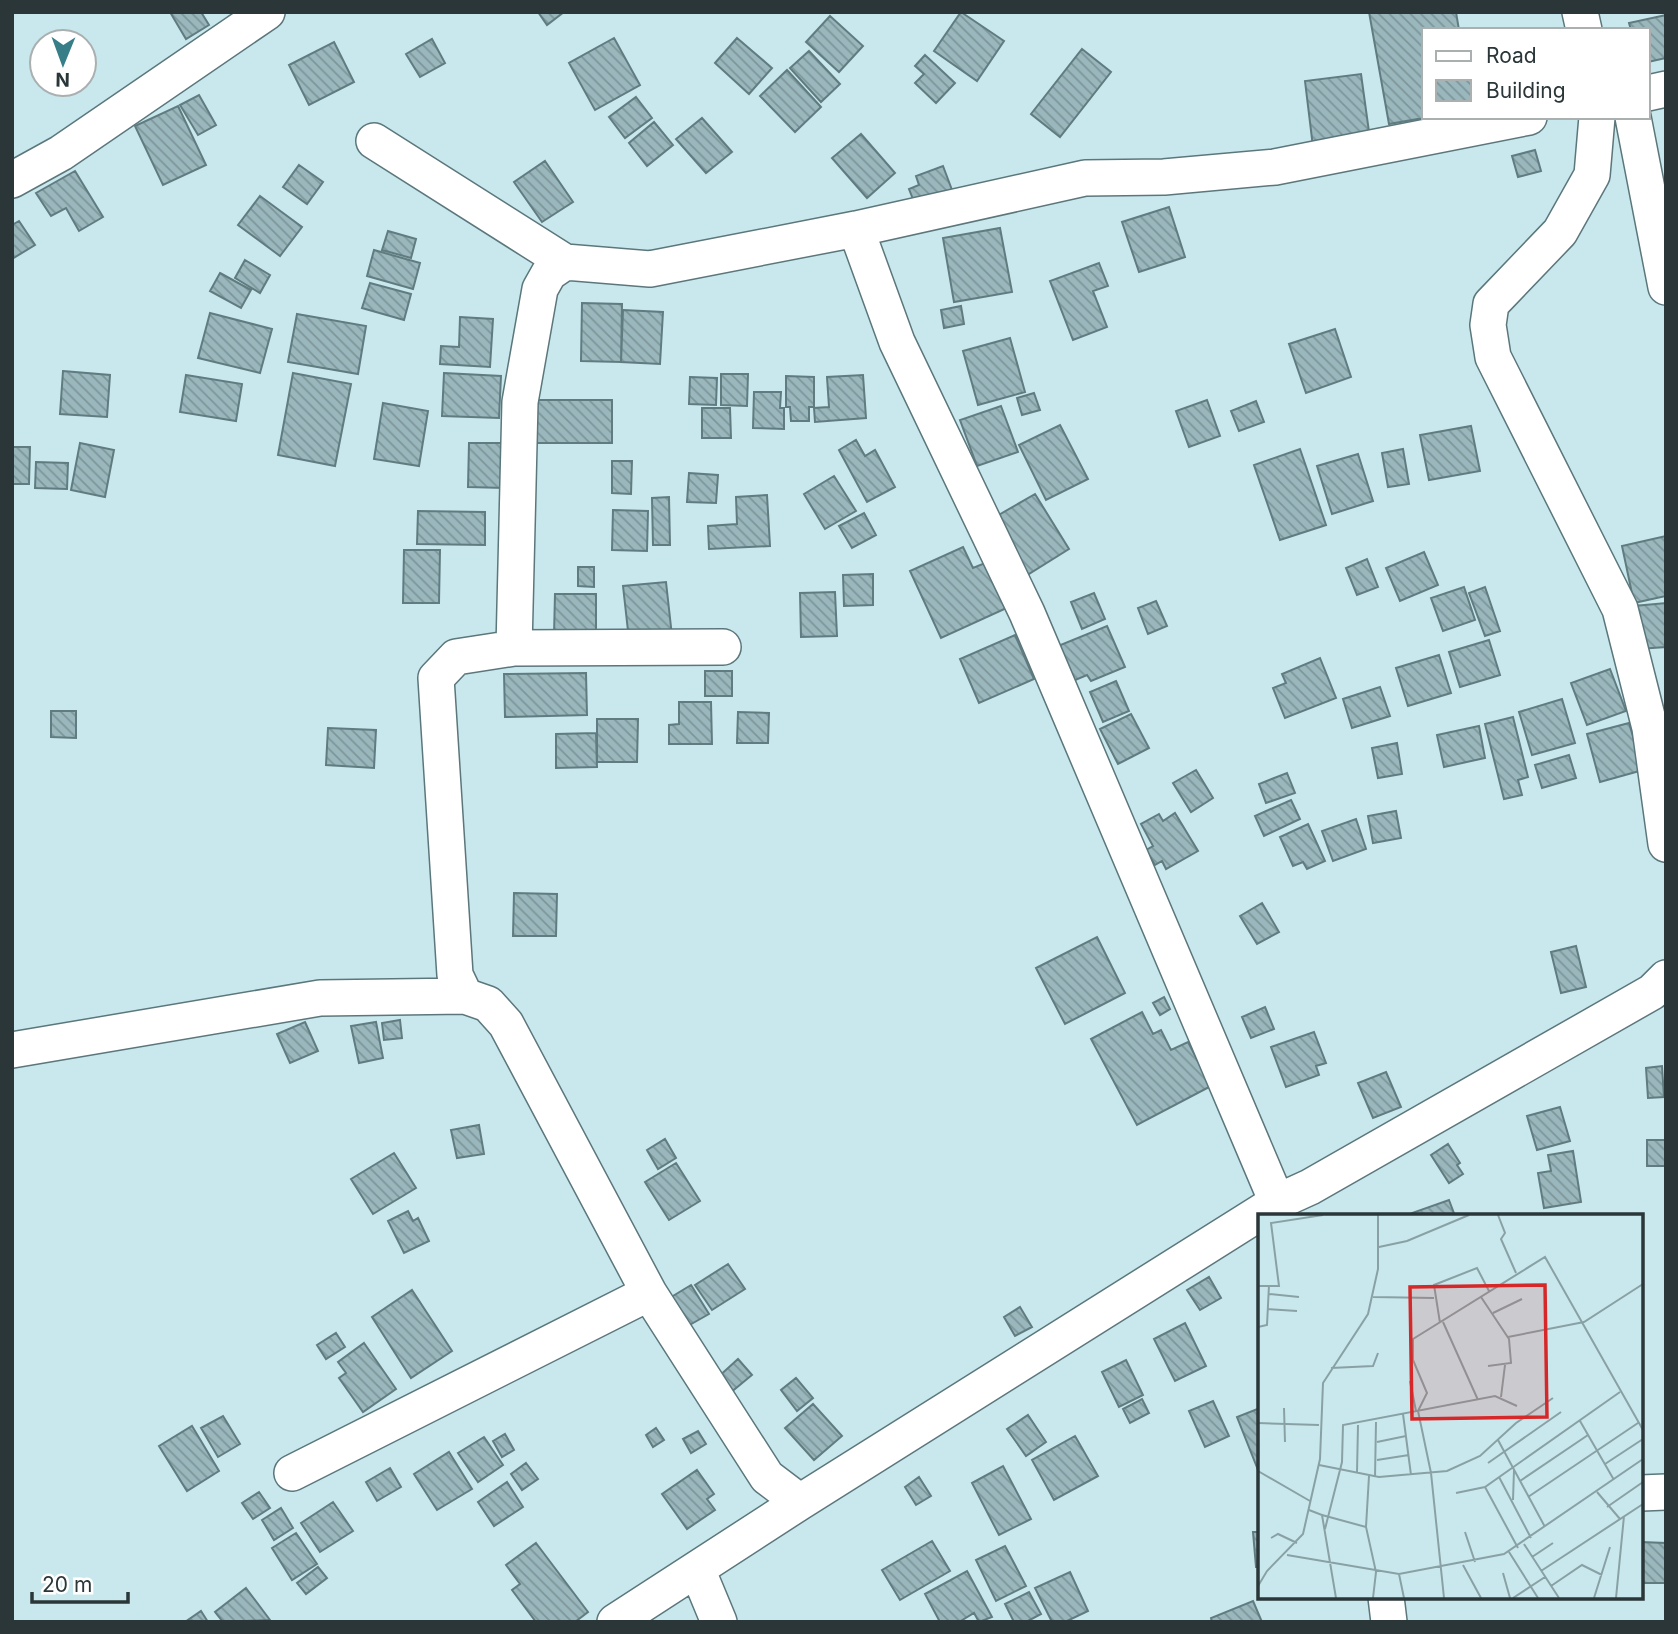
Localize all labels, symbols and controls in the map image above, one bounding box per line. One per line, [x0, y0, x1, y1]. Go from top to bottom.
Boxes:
north arrow [28, 28, 98, 98]
legend [1422, 28, 1650, 119]
text: Road [1486, 43, 1537, 68]
text: N [55, 68, 70, 91]
text: Building [1486, 78, 1566, 103]
inset map [1258, 1214, 1643, 1599]
scale bar [32, 1560, 128, 1604]
text: 20 m [42, 1572, 92, 1597]

